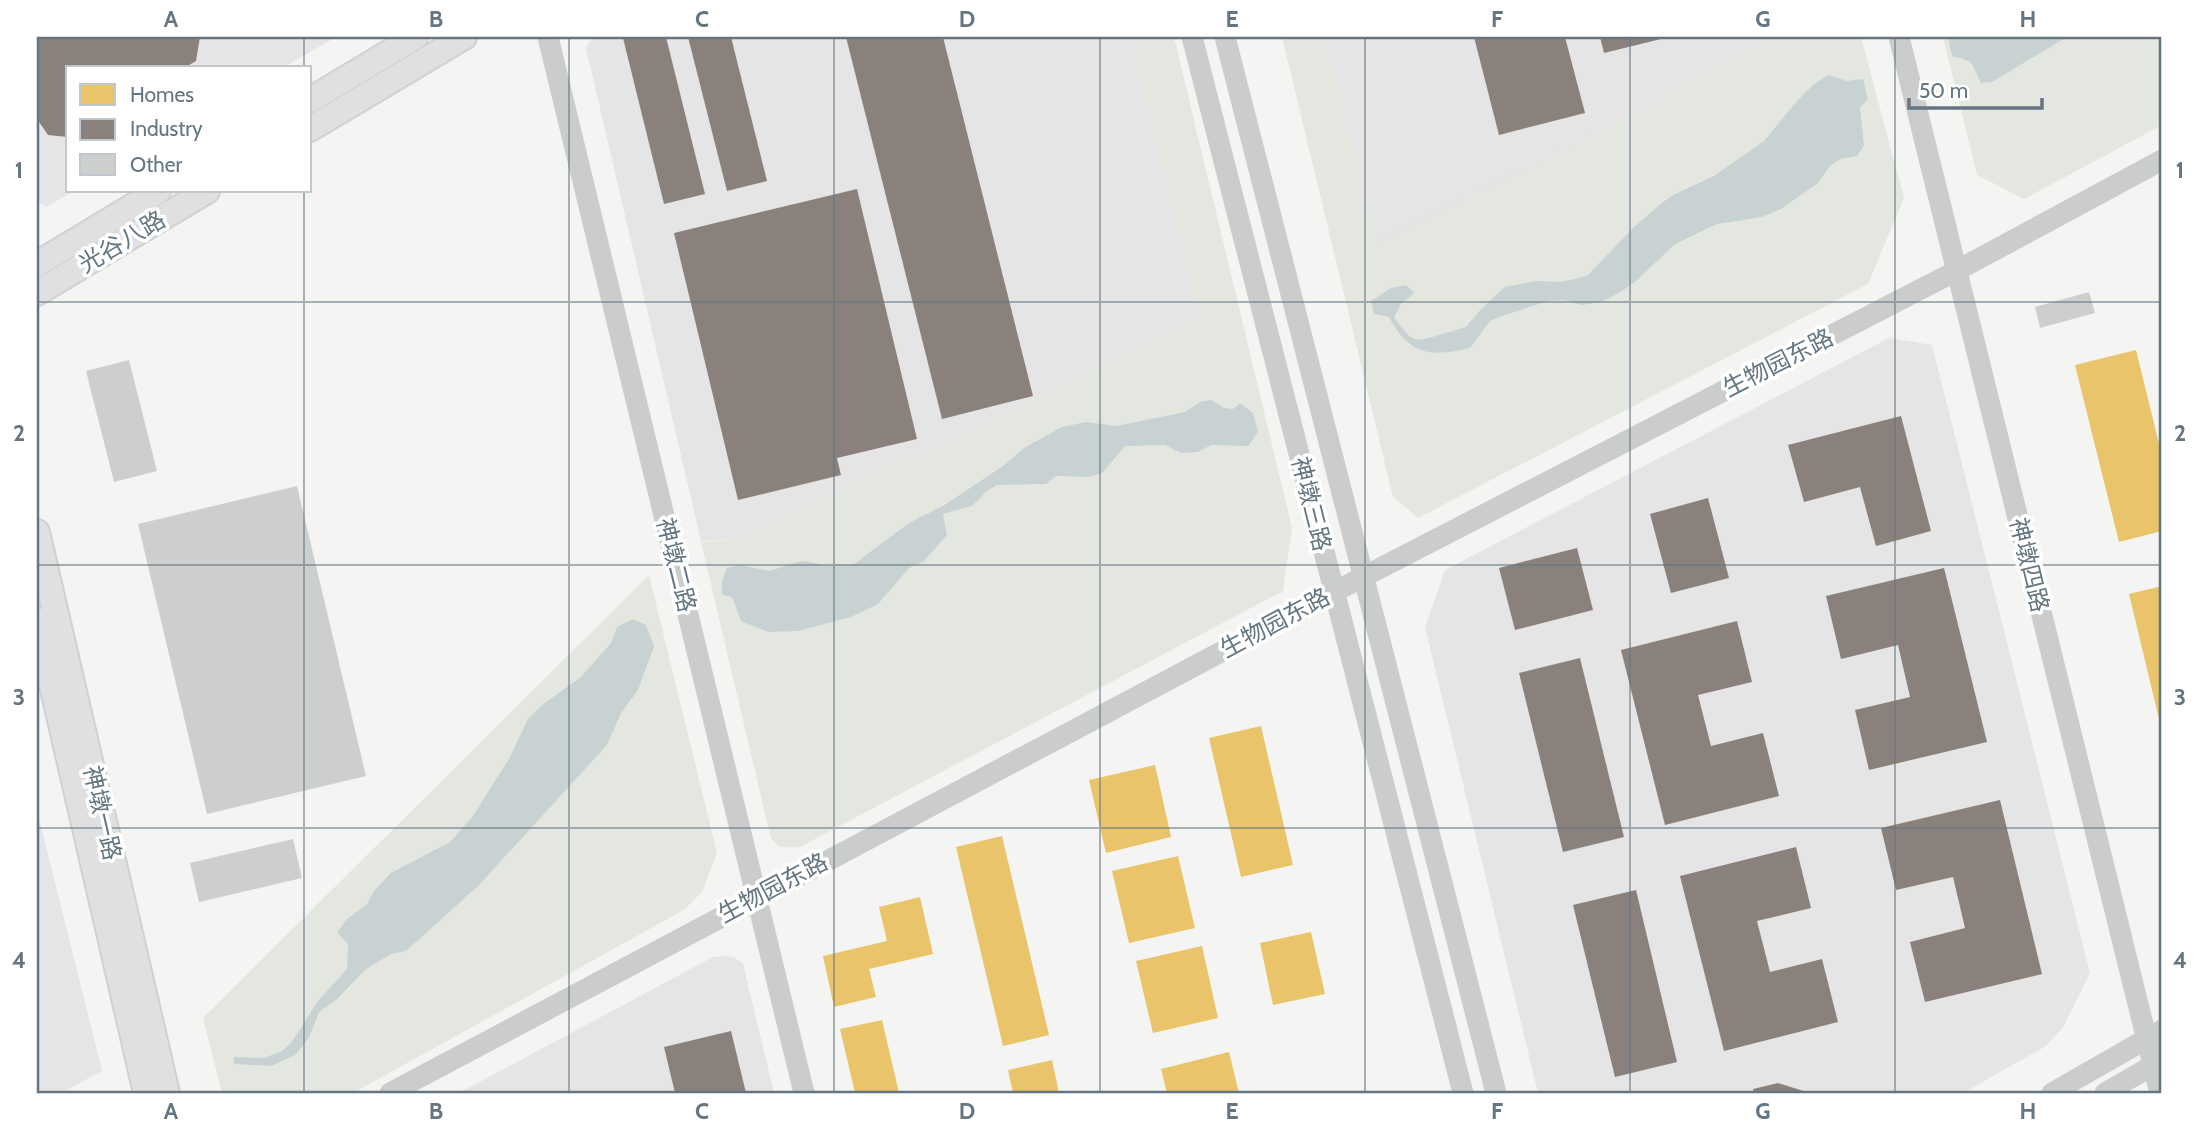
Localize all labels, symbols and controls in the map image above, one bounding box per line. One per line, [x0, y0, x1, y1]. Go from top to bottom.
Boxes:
text: A [164, 5, 179, 33]
text: B [429, 5, 443, 33]
text: C [695, 5, 709, 33]
text: D [959, 5, 975, 33]
text: E [1225, 5, 1239, 33]
text: F [1491, 5, 1503, 33]
text: G [1755, 5, 1771, 33]
text: H [2020, 5, 2036, 33]
legend [66, 66, 312, 192]
scale bar [1909, 66, 2042, 110]
text: 50 m [1919, 78, 1968, 103]
text: Homes [130, 82, 194, 107]
text: Industry [130, 116, 203, 141]
text: Other [130, 152, 182, 177]
text: 1 [15, 156, 23, 184]
text: 1 [2176, 156, 2184, 184]
street label: 光谷八路 [73, 204, 170, 279]
street label: 生物园东路 [1718, 322, 1838, 403]
text: 2 [13, 419, 25, 447]
text: 2 [2174, 419, 2186, 447]
street label: 神墩三路 [1286, 454, 1337, 554]
street label: 神墩二路 [651, 515, 702, 615]
street label: 神墩四路 [2004, 515, 2055, 615]
street label: 生物园东路 [1215, 582, 1335, 664]
text: 3 [13, 683, 25, 711]
text: 3 [2174, 683, 2186, 711]
street label: 神墩一路 [78, 763, 127, 863]
street label: 生物园东路 [713, 847, 833, 929]
text: 4 [12, 946, 26, 974]
text: 4 [2173, 946, 2187, 974]
text: A [164, 1097, 179, 1125]
text: B [429, 1097, 443, 1125]
text: C [695, 1097, 709, 1125]
text: D [959, 1097, 975, 1125]
text: E [1225, 1097, 1239, 1125]
text: F [1491, 1097, 1503, 1125]
text: G [1755, 1097, 1771, 1125]
text: H [2020, 1097, 2036, 1125]

